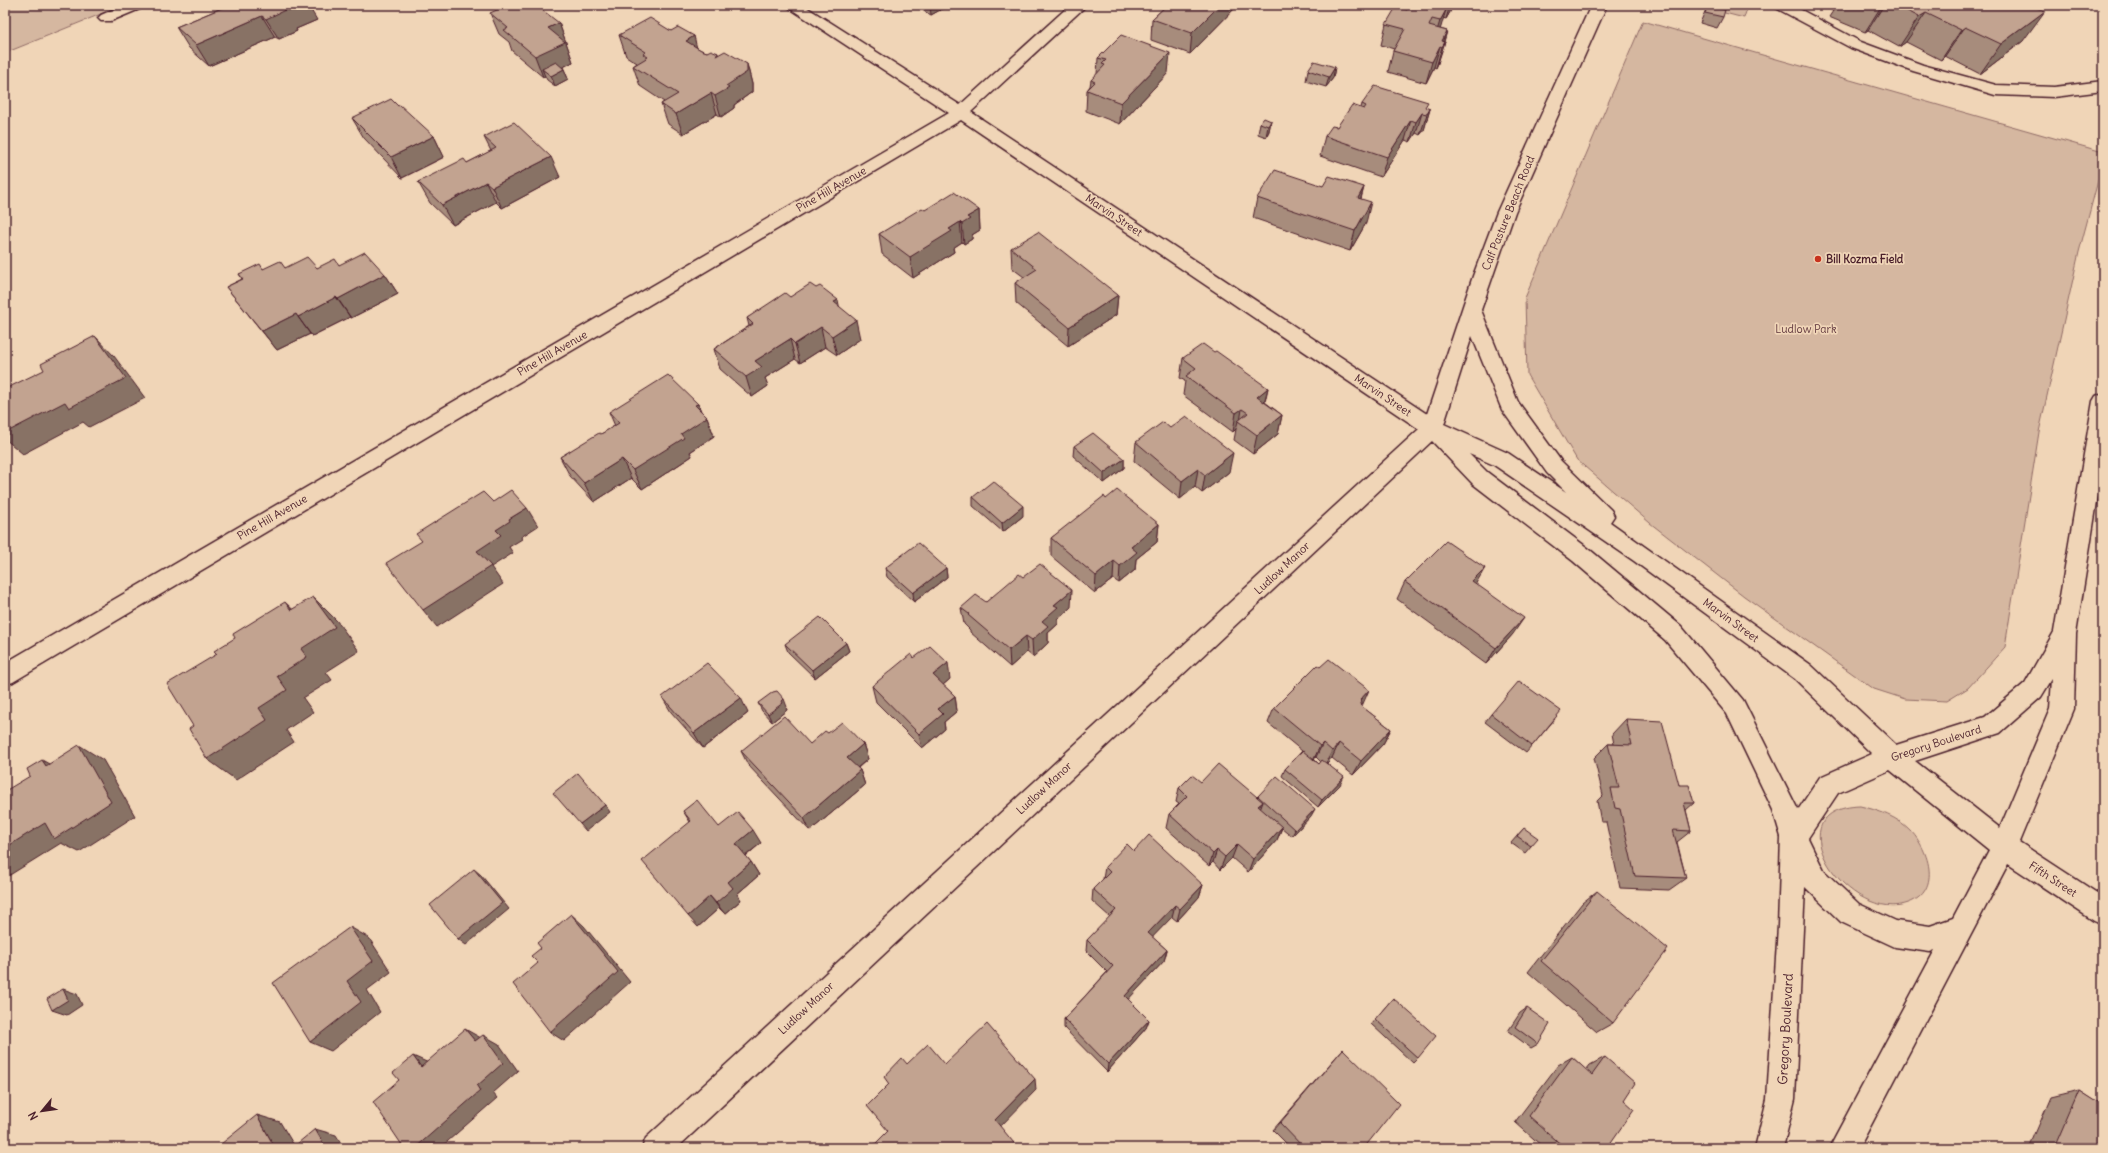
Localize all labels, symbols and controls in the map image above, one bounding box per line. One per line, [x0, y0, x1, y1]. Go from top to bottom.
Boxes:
street label: Calf Pasture Beach Road [1479, 153, 1538, 272]
street label: Pine Hill Avenue [793, 163, 869, 215]
street label: Marvin Street [1083, 191, 1145, 239]
place label: Bill Kozma Field [1826, 252, 1904, 266]
marker: Bill Kozma Field [1813, 254, 1823, 264]
park label: Ludlow Park [1775, 322, 1837, 336]
street label: Pine Hill Avenue [514, 327, 590, 379]
street label: Marvin Street [1352, 371, 1414, 419]
street label: Pine Hill Avenue [234, 491, 310, 543]
street label: Ludlow Manor [1251, 538, 1313, 597]
street label: Marvin Street [1700, 595, 1762, 645]
street label: Gregory Boulevard [1889, 722, 1984, 764]
street label: Ludlow Manor [1013, 758, 1075, 817]
street label: Fifth Street [2026, 858, 2080, 900]
street label: Gregory Boulevard [1774, 973, 1797, 1085]
street label: Ludlow Manor [775, 978, 837, 1037]
north arrow [22, 1091, 62, 1131]
text: N [25, 1109, 41, 1123]

